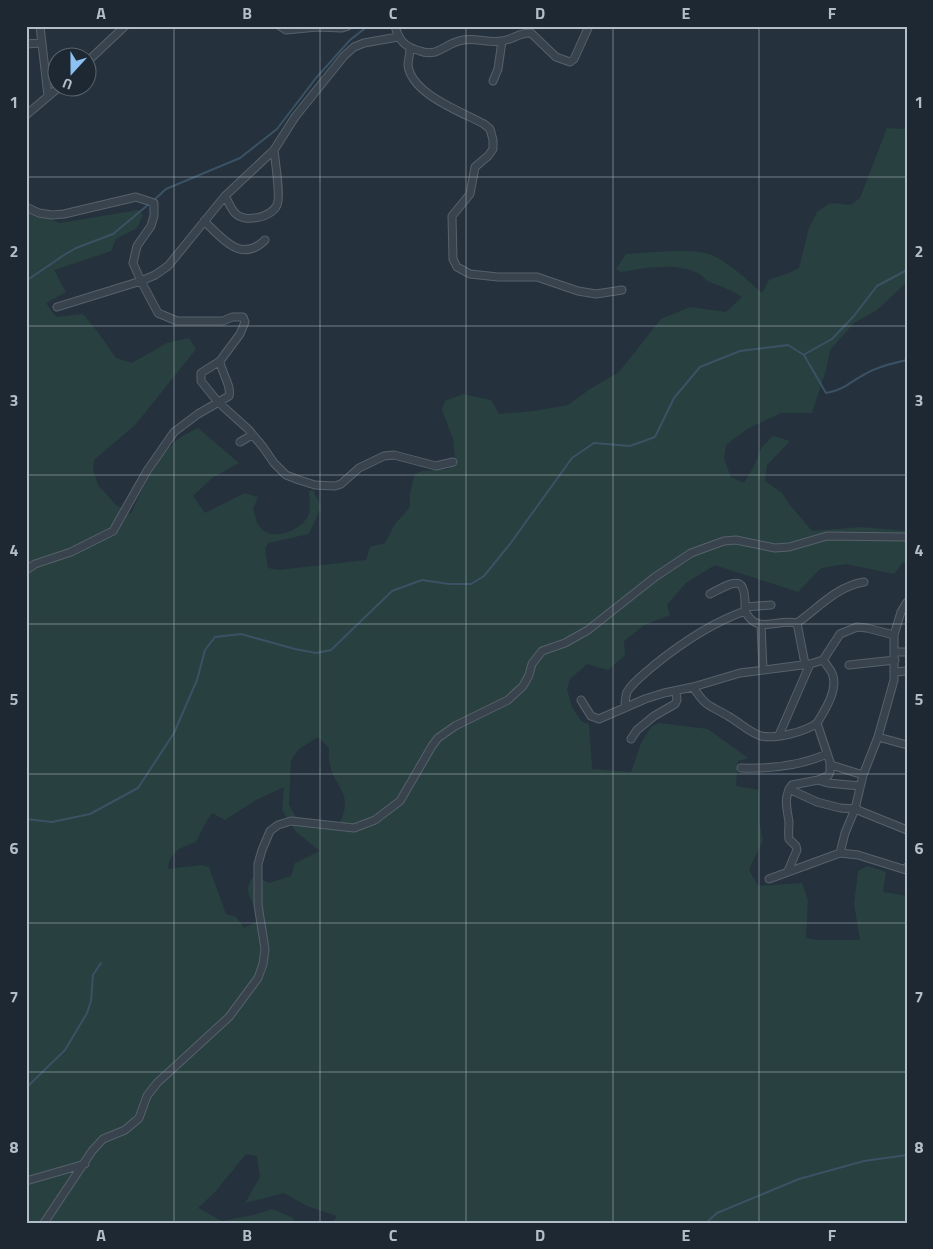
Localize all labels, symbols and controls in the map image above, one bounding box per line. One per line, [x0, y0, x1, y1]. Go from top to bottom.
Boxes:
text: A [96, 1, 106, 25]
text: B [242, 1, 252, 25]
text: C [389, 1, 398, 25]
text: D [535, 1, 545, 25]
text: E [682, 1, 691, 25]
text: F [828, 1, 837, 25]
north arrow [48, 48, 98, 98]
text: U [59, 73, 75, 96]
text: 1 [10, 90, 18, 114]
text: 1 [915, 90, 923, 114]
text: 2 [10, 239, 18, 263]
text: 2 [915, 239, 923, 263]
text: 3 [10, 388, 18, 412]
text: 3 [915, 388, 923, 412]
text: 4 [10, 538, 19, 562]
text: 4 [915, 538, 924, 562]
text: 5 [10, 687, 19, 711]
text: 5 [915, 687, 924, 711]
text: 6 [10, 836, 19, 860]
text: 6 [915, 836, 924, 860]
text: 7 [10, 985, 18, 1009]
text: 7 [915, 985, 923, 1009]
text: 8 [10, 1135, 19, 1159]
text: 8 [915, 1135, 924, 1159]
text: A [96, 1223, 106, 1247]
text: B [242, 1223, 252, 1247]
text: C [389, 1223, 398, 1247]
text: D [535, 1223, 545, 1247]
text: E [682, 1223, 691, 1247]
text: F [828, 1223, 837, 1247]

